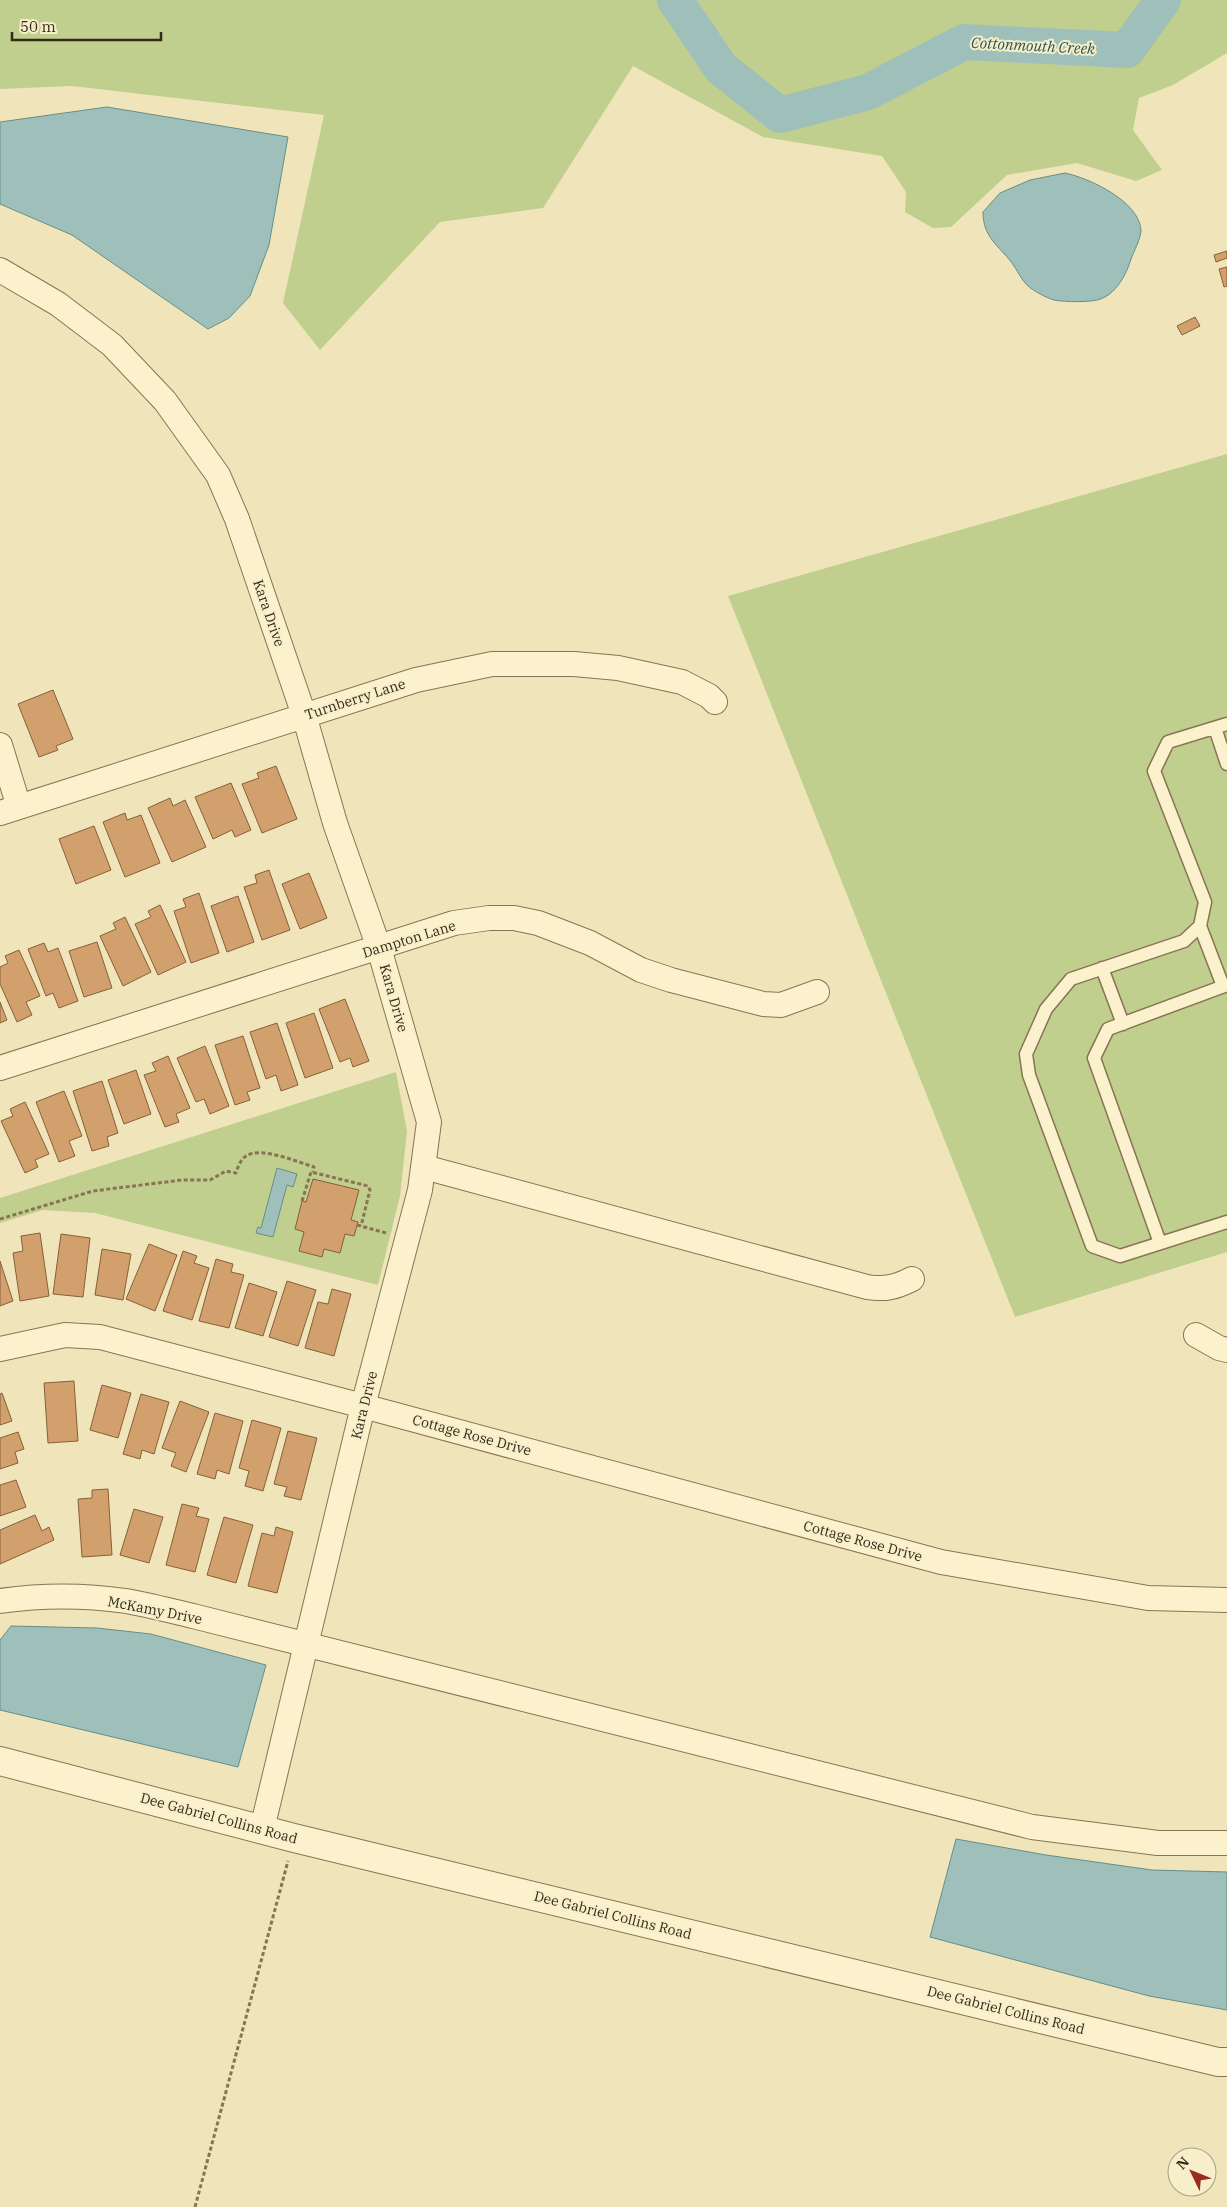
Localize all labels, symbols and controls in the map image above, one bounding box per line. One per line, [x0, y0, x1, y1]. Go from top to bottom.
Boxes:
scale bar [12, 10, 161, 42]
text: 50 m [20, 17, 56, 36]
water label: Cottonmouth Creek [970, 33, 1096, 58]
street label: Kara Drive [249, 577, 289, 649]
street label: Turnberry Lane [302, 674, 408, 724]
street label: Dampton Lane [360, 916, 458, 962]
street label: Kara Drive [376, 962, 412, 1034]
street label: Kara Drive [347, 1369, 381, 1441]
street label: Cottage Rose Drive [411, 1410, 533, 1460]
street label: Cottage Rose Drive [802, 1516, 924, 1566]
street label: McKamy Drive [106, 1592, 204, 1628]
street label: Dee Gabriel Collins Road [138, 1788, 300, 1848]
street label: Dee Gabriel Collins Road [532, 1887, 694, 1943]
street label: Dee Gabriel Collins Road [925, 1982, 1087, 2038]
north arrow [1167, 2147, 1217, 2197]
text: N [1172, 2153, 1193, 2173]

